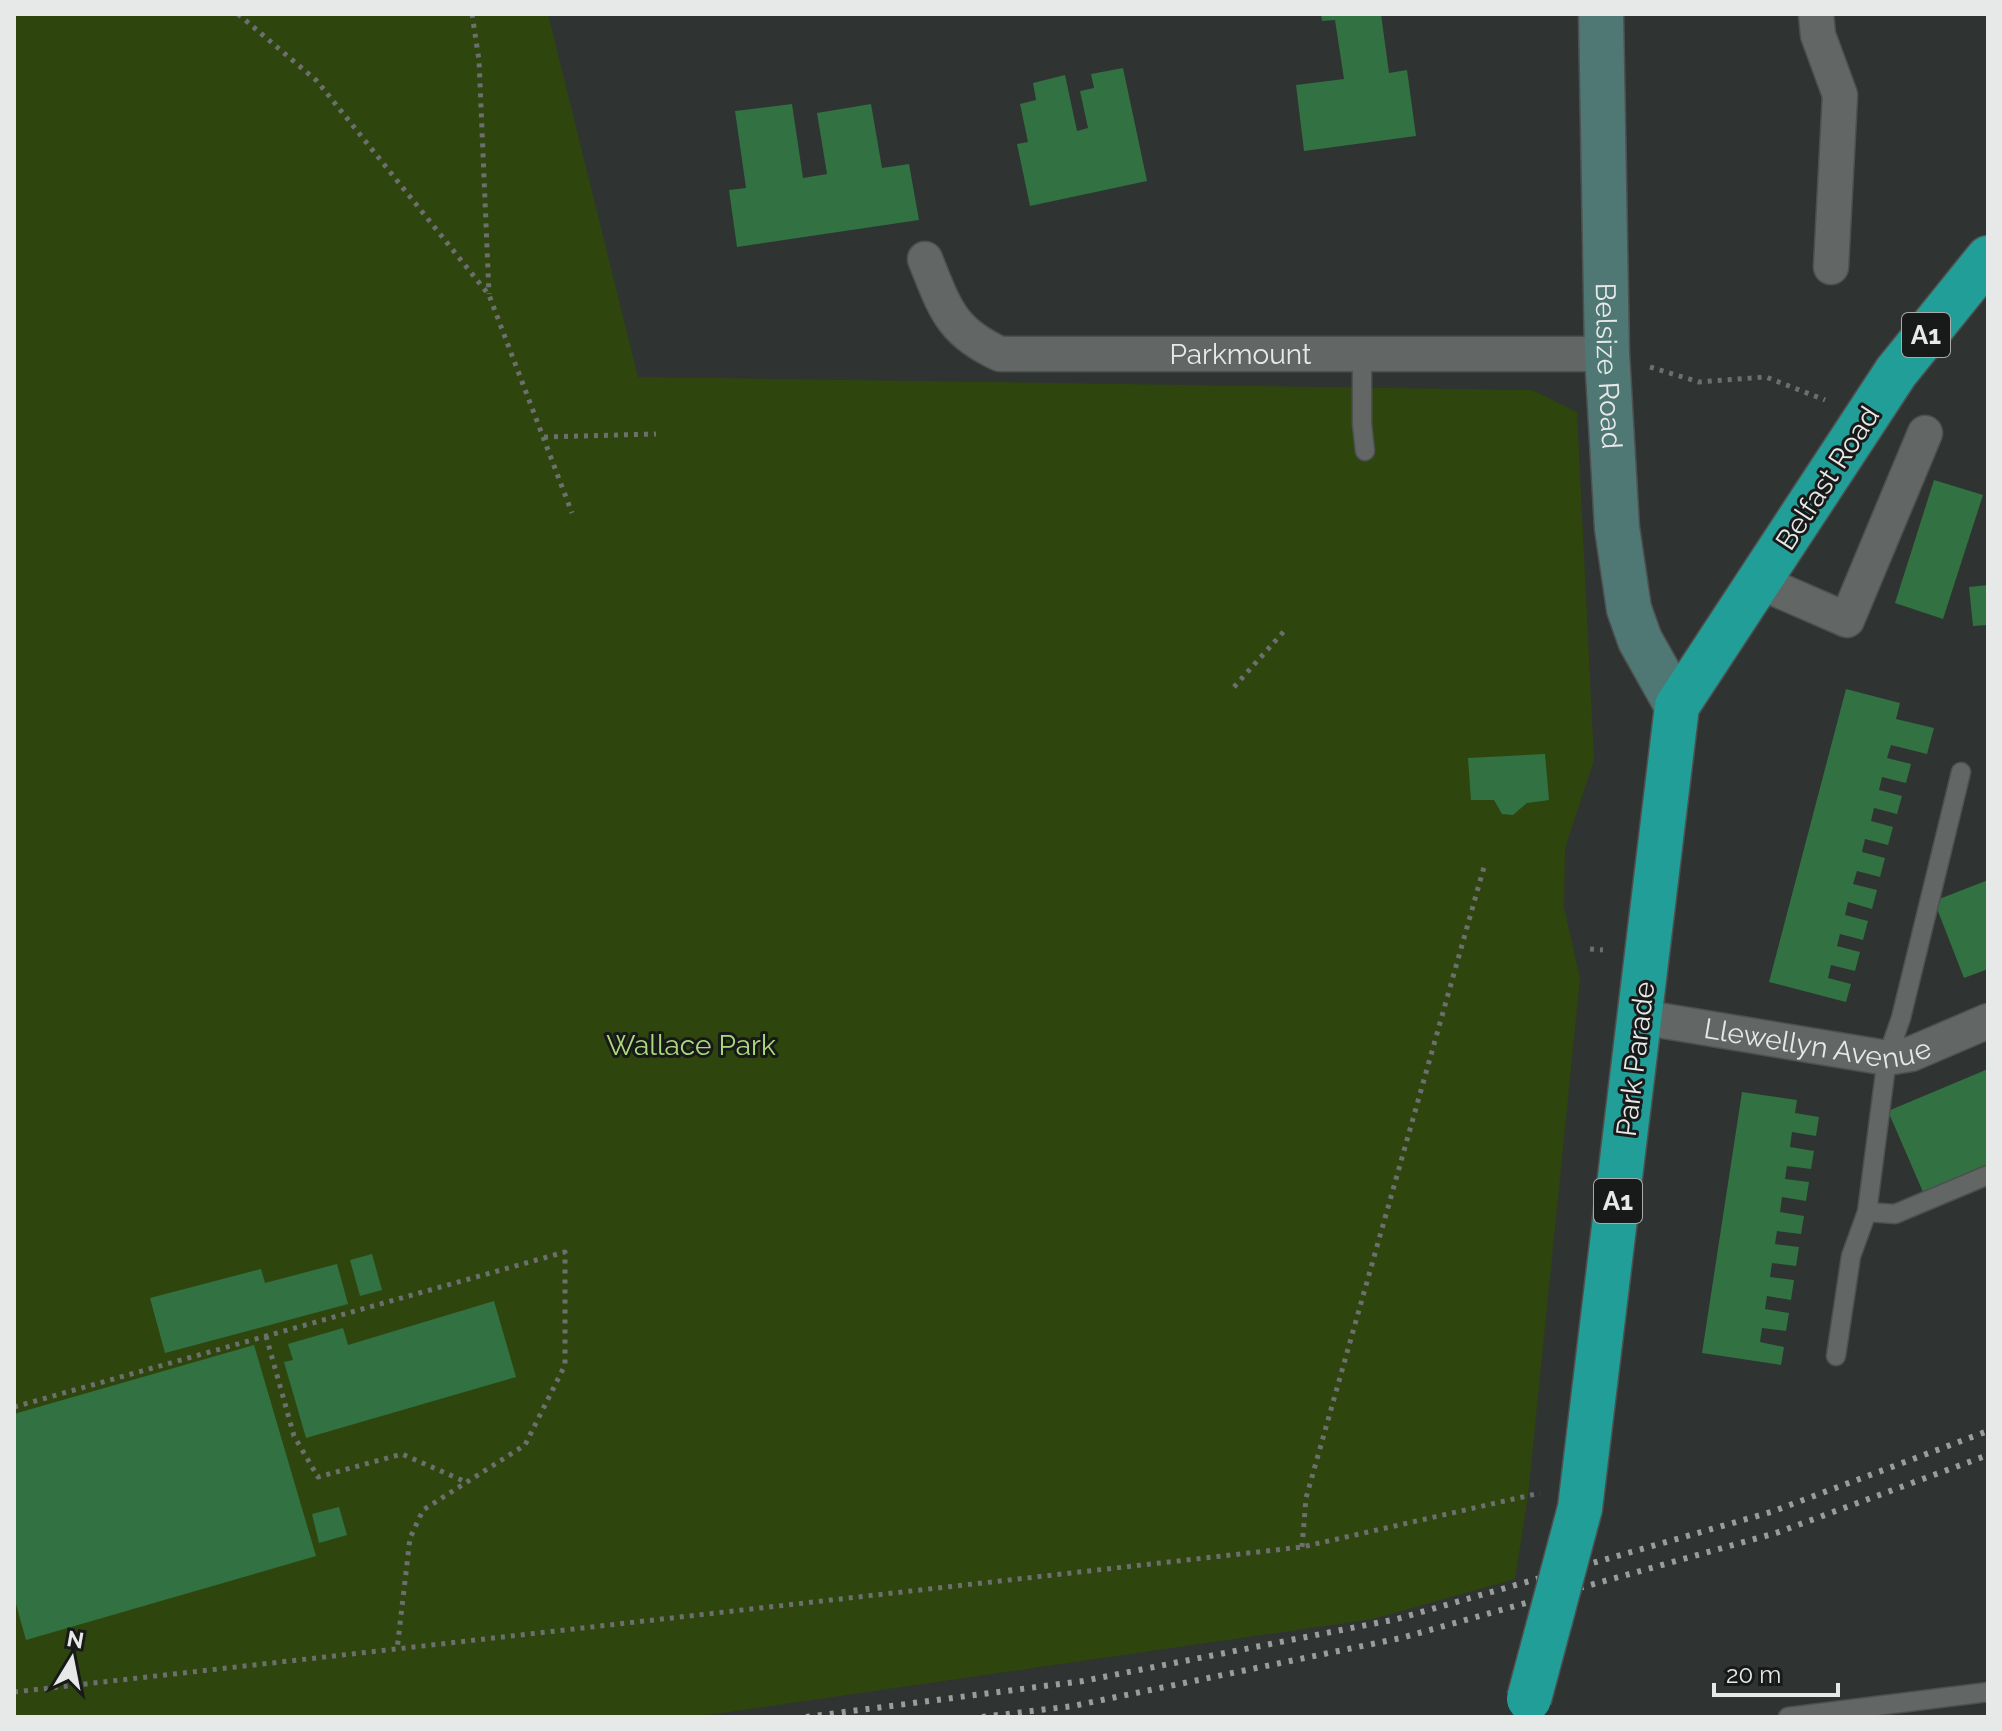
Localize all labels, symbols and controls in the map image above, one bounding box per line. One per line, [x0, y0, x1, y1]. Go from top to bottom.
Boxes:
street label: Belsize Road [1589, 282, 1628, 450]
road number: A1 [1902, 313, 1950, 357]
street label: Parkmount [1170, 338, 1312, 371]
street label: Belfast Road [1769, 400, 1886, 556]
street label: Park Parade [1610, 980, 1661, 1138]
street label: Llewellyn Avenue [1702, 1012, 1936, 1076]
park label: Wallace Park [606, 1029, 776, 1062]
road number: A1 [1594, 1179, 1642, 1223]
north arrow [32, 1619, 112, 1699]
text: N [65, 1625, 86, 1654]
scale bar [1714, 1647, 1838, 1697]
text: 20 m [1726, 1660, 1781, 1689]

